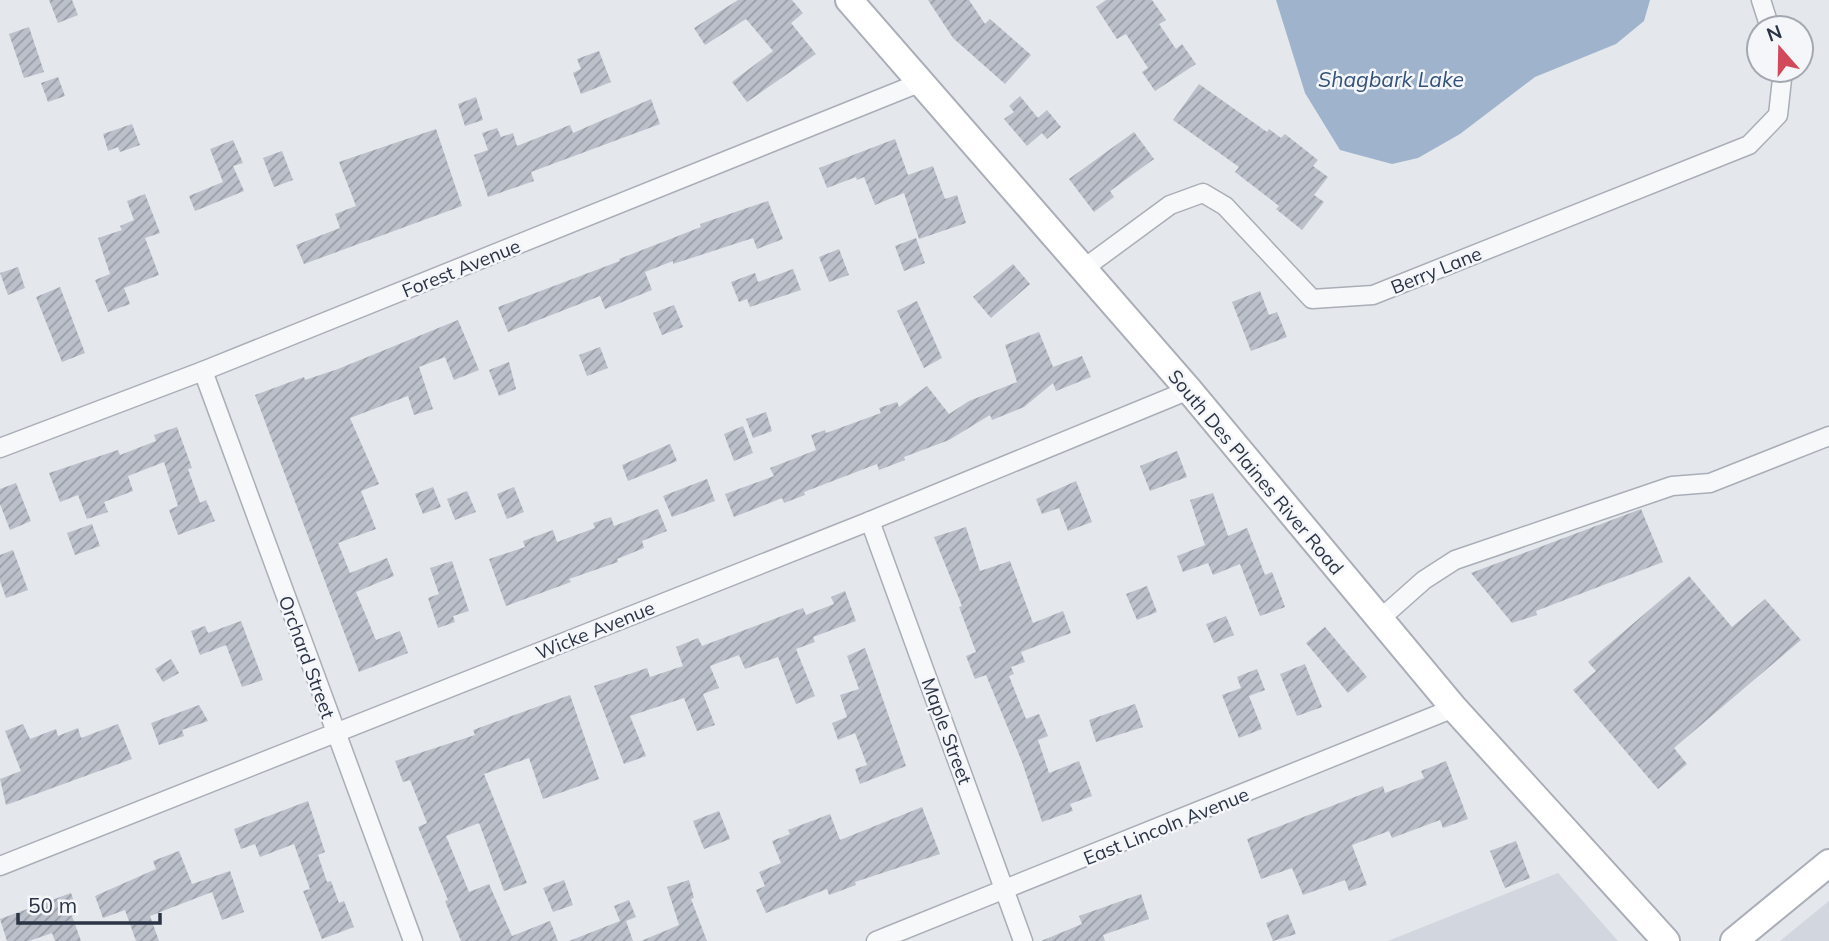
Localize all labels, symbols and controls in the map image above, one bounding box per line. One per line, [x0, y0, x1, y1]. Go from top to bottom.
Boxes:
north arrow [1745, 14, 1815, 84]
text: N [1763, 19, 1785, 47]
water label: Shagbark Lake [1318, 66, 1464, 92]
street label: Forest Avenue [398, 233, 524, 303]
street label: Berry Lane [1387, 241, 1485, 299]
street label: South Des Plaines River Road [1163, 365, 1349, 579]
street label: Orchard Street [274, 592, 340, 722]
street label: Wicke Avenue [532, 595, 658, 665]
street label: Maple Street [917, 675, 977, 788]
street label: East Lincoln Avenue [1080, 782, 1252, 870]
scale bar [18, 881, 159, 925]
text: 50 m [28, 892, 77, 918]

